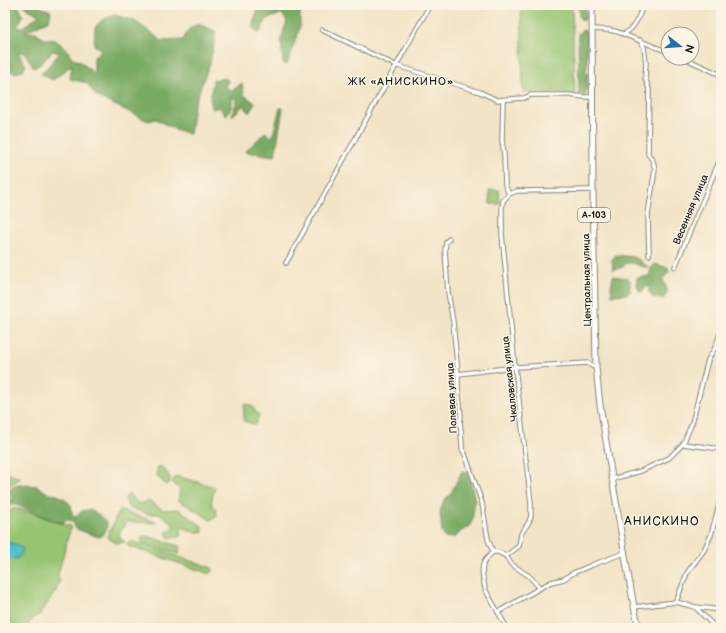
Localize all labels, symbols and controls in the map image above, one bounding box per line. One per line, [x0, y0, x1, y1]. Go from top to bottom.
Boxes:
north arrow [660, 26, 700, 66]
text: N [682, 43, 697, 55]
district label: ЖК «АНИСКИНО» [348, 75, 454, 88]
street label: Весенняя улица [671, 172, 711, 246]
road number: А-103 [578, 208, 610, 222]
street label: Центральная улица [580, 233, 594, 327]
street label: Чкаловская улица [500, 336, 520, 422]
street label: Полевая улица [444, 362, 460, 434]
district label: АНИСКИНО [623, 514, 700, 529]

